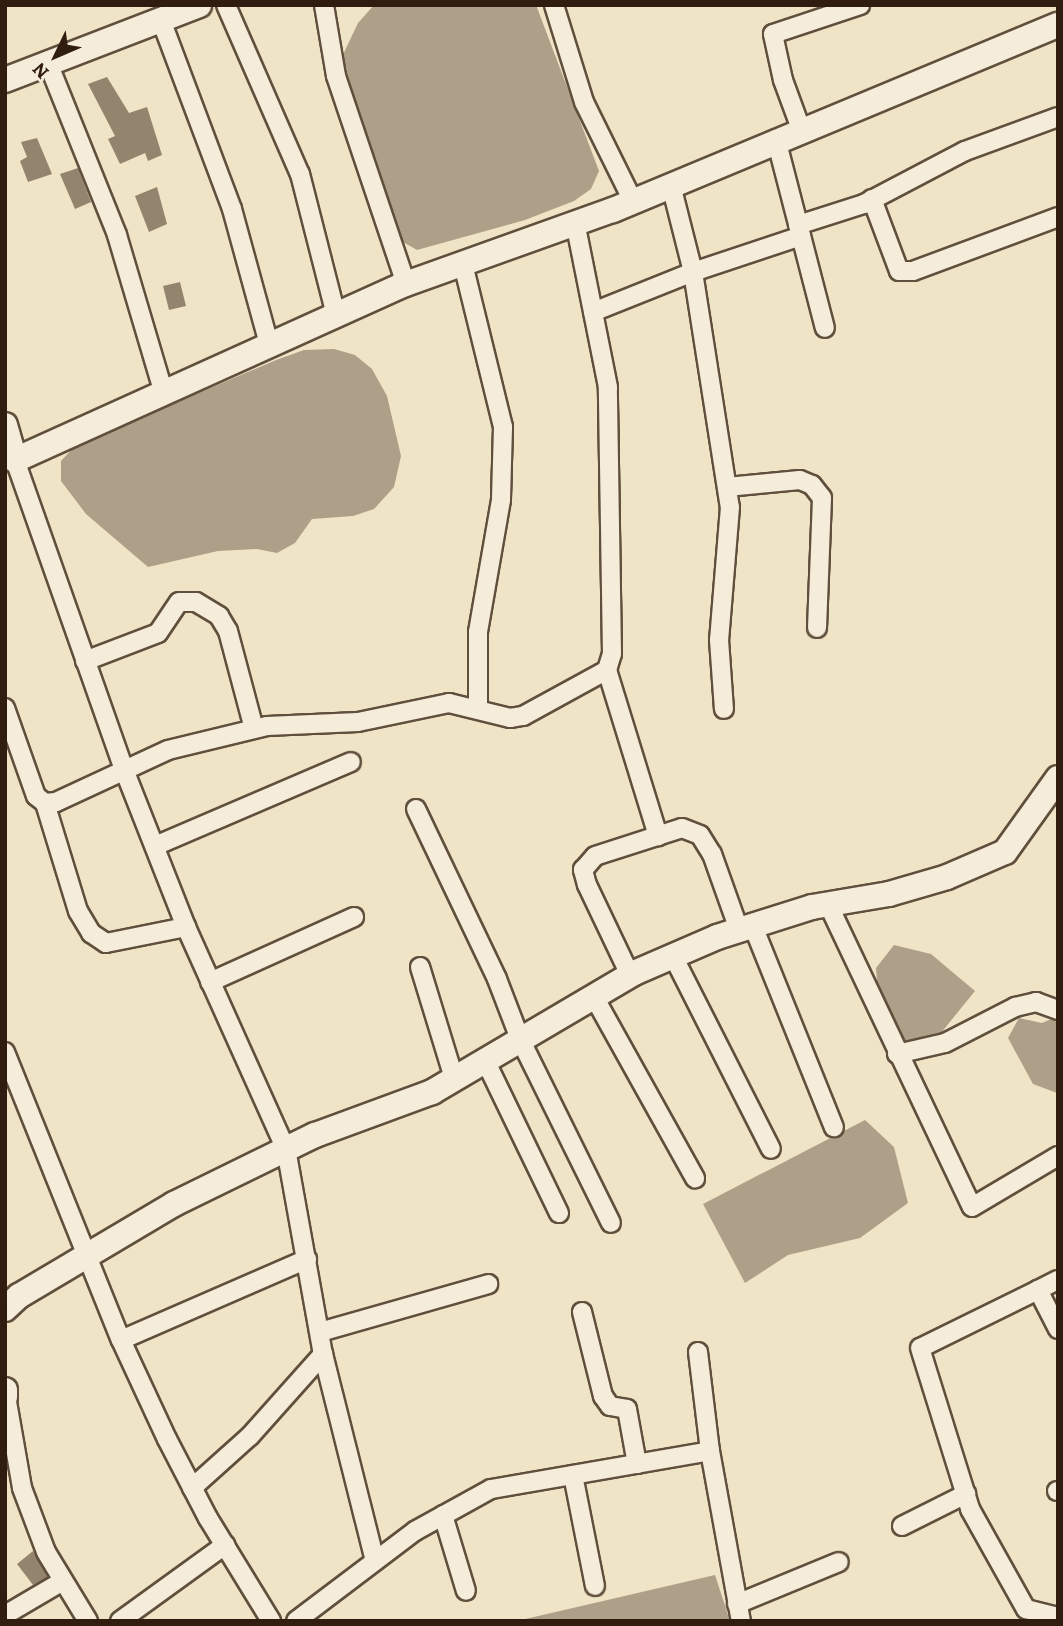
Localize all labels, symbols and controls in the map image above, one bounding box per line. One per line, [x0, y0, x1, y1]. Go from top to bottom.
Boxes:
north arrow [21, 21, 91, 91]
text: N [27, 57, 55, 85]

